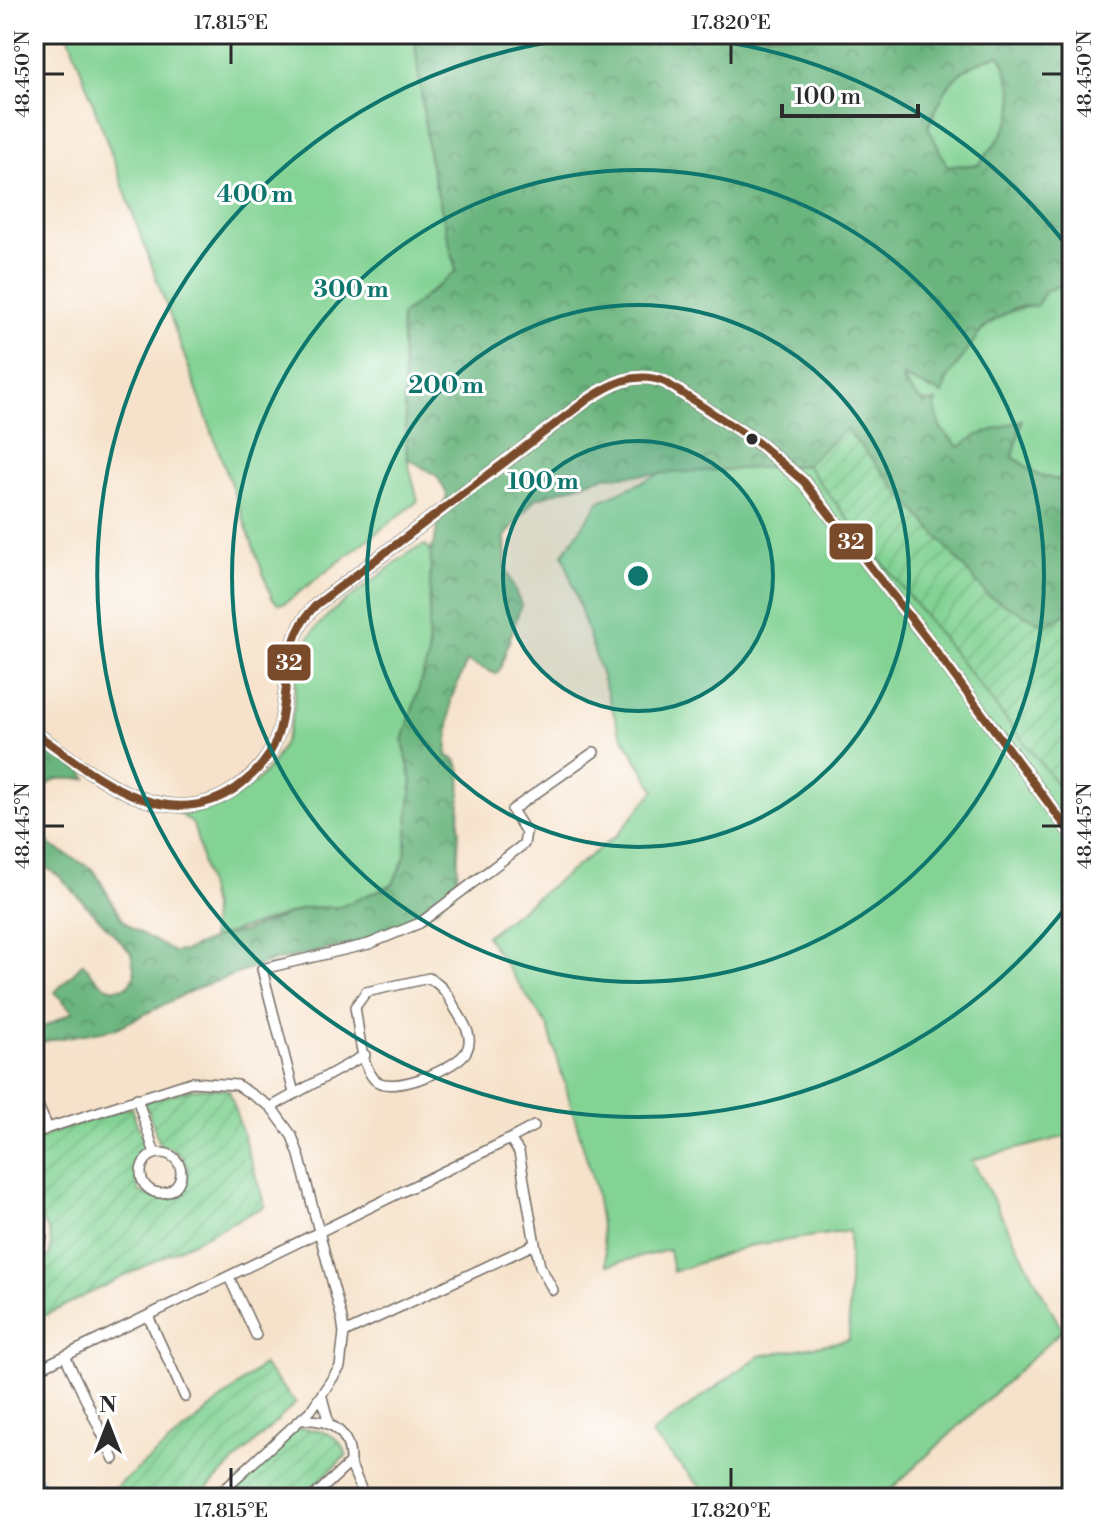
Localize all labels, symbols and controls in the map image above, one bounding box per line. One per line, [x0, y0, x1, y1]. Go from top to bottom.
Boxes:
text: 17.815°E [194, 11, 268, 36]
text: 17.820°E [691, 11, 771, 36]
text: 48.450°N [11, 30, 36, 118]
text: 48.450°N [1073, 30, 1098, 118]
scale bar [782, 68, 918, 118]
text: 100 m [794, 82, 861, 112]
text: 400 m [217, 180, 293, 210]
text: 300 m [313, 275, 389, 305]
text: 200 m [408, 371, 484, 401]
unlabelled marker [744, 431, 760, 447]
text: 100 m [507, 467, 579, 497]
line badge: 32 [828, 522, 874, 561]
text: 32 [838, 529, 865, 556]
centre of rings [624, 562, 652, 590]
line badge: 32 [266, 643, 312, 682]
text: 32 [276, 650, 303, 677]
text: 48.445°N [11, 783, 36, 869]
text: 48.445°N [1073, 783, 1098, 869]
north arrow [68, 1384, 148, 1464]
text: N [99, 1392, 117, 1419]
text: 17.815°E [194, 1499, 268, 1524]
text: 17.820°E [691, 1499, 771, 1524]

